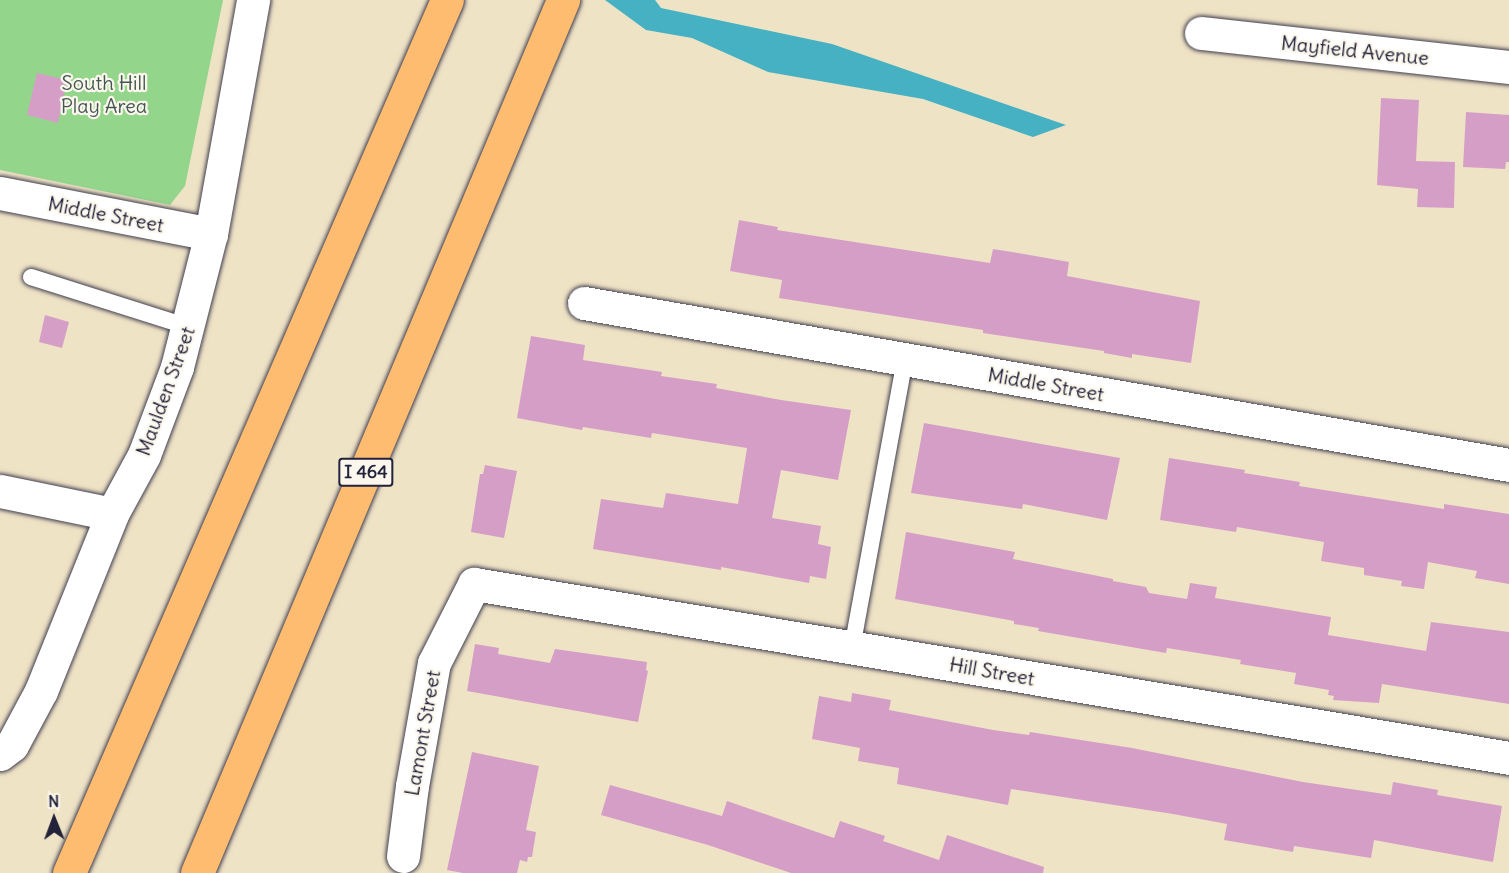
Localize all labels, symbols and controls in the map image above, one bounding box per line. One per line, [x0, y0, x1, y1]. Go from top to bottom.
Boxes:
street label: Mayfield Avenue [1280, 30, 1430, 70]
park label: South Hill Play Area [61, 71, 147, 118]
street label: Middle Street [46, 191, 166, 237]
street label: Maulden Street [131, 323, 199, 459]
street label: Middle Street [986, 362, 1106, 406]
road number: I 464 [338, 457, 394, 487]
street label: Hill Street [948, 652, 1036, 690]
street label: Lamont Street [399, 668, 445, 798]
north arrow [24, 789, 84, 849]
text: N [48, 791, 59, 811]

